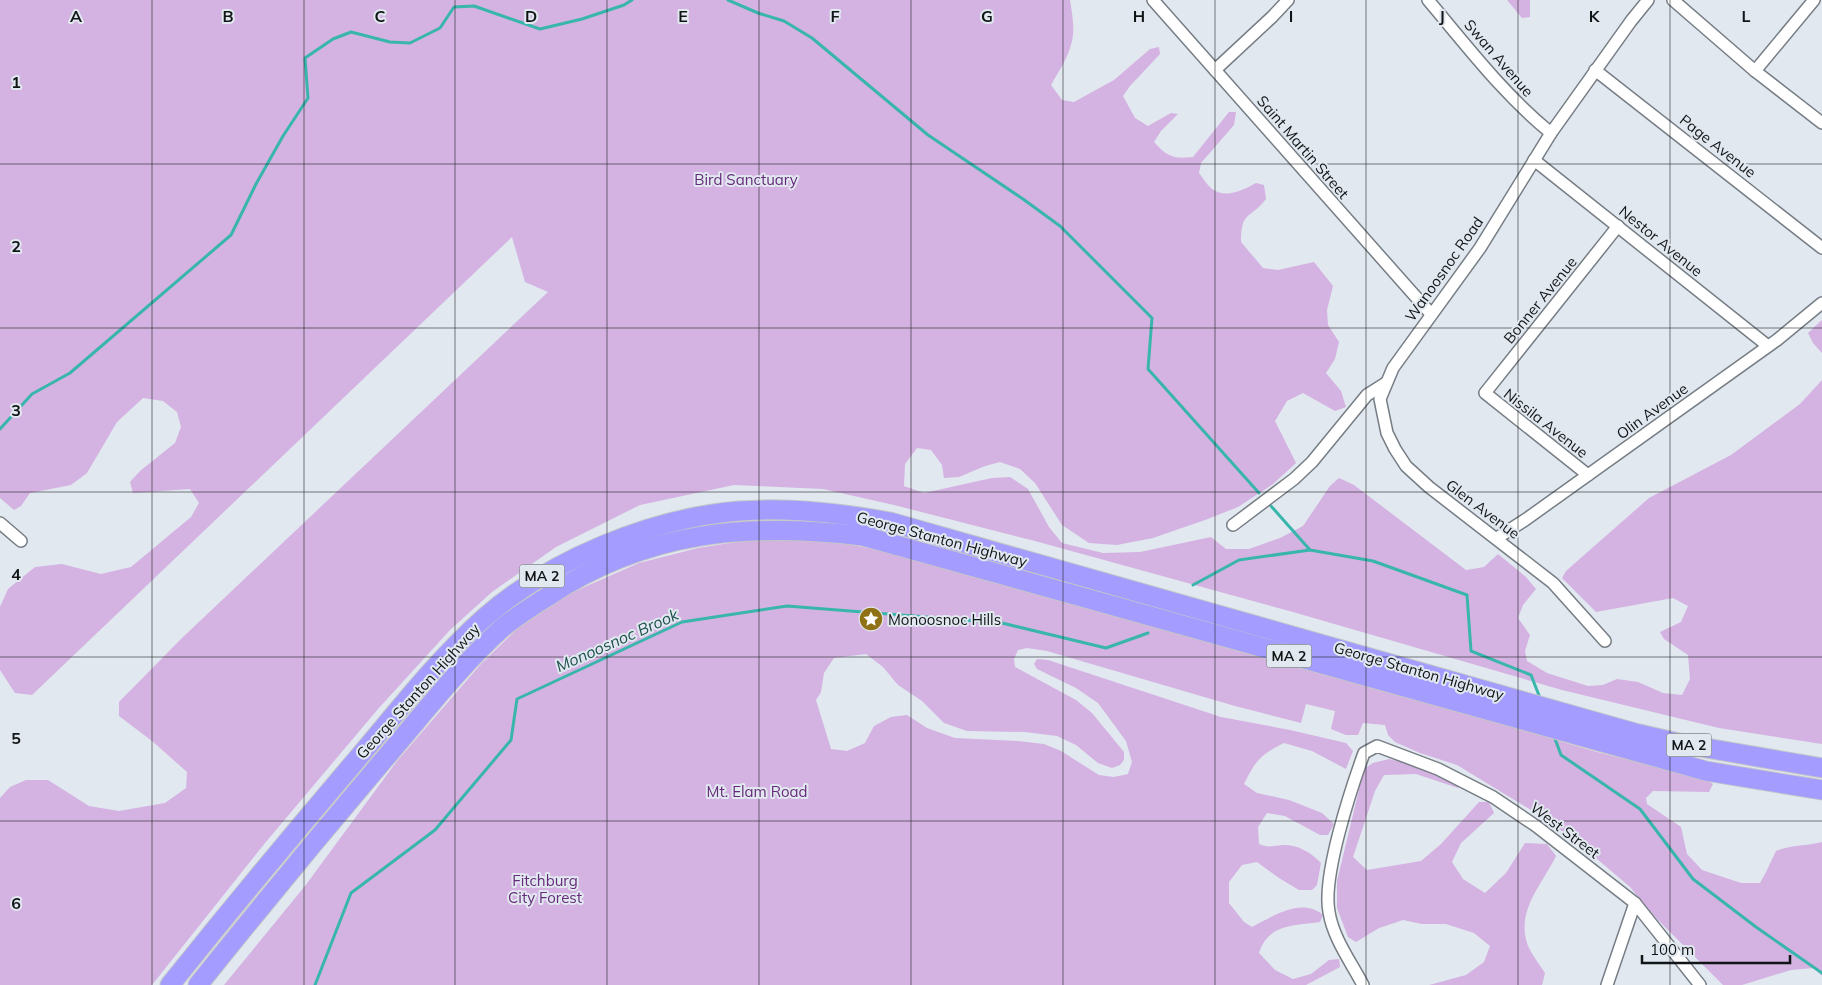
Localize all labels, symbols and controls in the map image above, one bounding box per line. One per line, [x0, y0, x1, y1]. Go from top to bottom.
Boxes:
text: A [70, 6, 82, 26]
text: B [222, 6, 234, 26]
text: C [375, 6, 386, 26]
text: D [525, 6, 537, 26]
text: E [678, 6, 688, 26]
text: F [830, 6, 840, 26]
text: G [981, 6, 993, 26]
text: H [1133, 6, 1145, 26]
text: I [1289, 6, 1293, 26]
text: J [1439, 6, 1445, 26]
text: K [1589, 6, 1601, 26]
text: L [1742, 6, 1751, 26]
street label: Swan Avenue [1460, 16, 1538, 100]
text: 1 [11, 72, 21, 92]
street label: Saint Martin Street [1253, 91, 1353, 203]
street label: Page Avenue [1676, 110, 1760, 182]
park label: Bird Sanctuary [694, 170, 798, 189]
street label: Nestor Avenue [1615, 201, 1707, 281]
street label: Wanoosnoc Road [1401, 213, 1487, 325]
text: 2 [11, 236, 21, 256]
street label: Bonner Avenue [1499, 253, 1581, 347]
street label: Olin Avenue [1613, 379, 1691, 443]
street label: Nissila Avenue [1500, 384, 1592, 462]
text: 3 [11, 400, 21, 420]
street label: Glen Avenue [1442, 475, 1524, 543]
street label: George Stanton Highway [855, 507, 1029, 571]
text: 4 [11, 564, 21, 584]
road number: MA 2 [520, 564, 564, 588]
water label: Monoosnoc Brook [553, 604, 682, 676]
place icon: Monoosnoc Hills [858, 606, 884, 632]
place label: Monoosnoc Hills [888, 610, 1001, 629]
street label: George Stanton Highway [352, 619, 484, 763]
street label: George Stanton Highway [1332, 638, 1506, 704]
road number: MA 2 [1266, 644, 1312, 668]
text: 5 [11, 728, 21, 748]
road number: MA 2 [1666, 734, 1712, 756]
park label: Mt. Elam Road [707, 782, 807, 801]
street label: West Street [1527, 798, 1603, 862]
park label: Fitchburg City Forest [508, 871, 582, 907]
text: 6 [11, 893, 21, 913]
scale bar [1642, 932, 1790, 964]
text: 100 m [1650, 940, 1694, 959]

